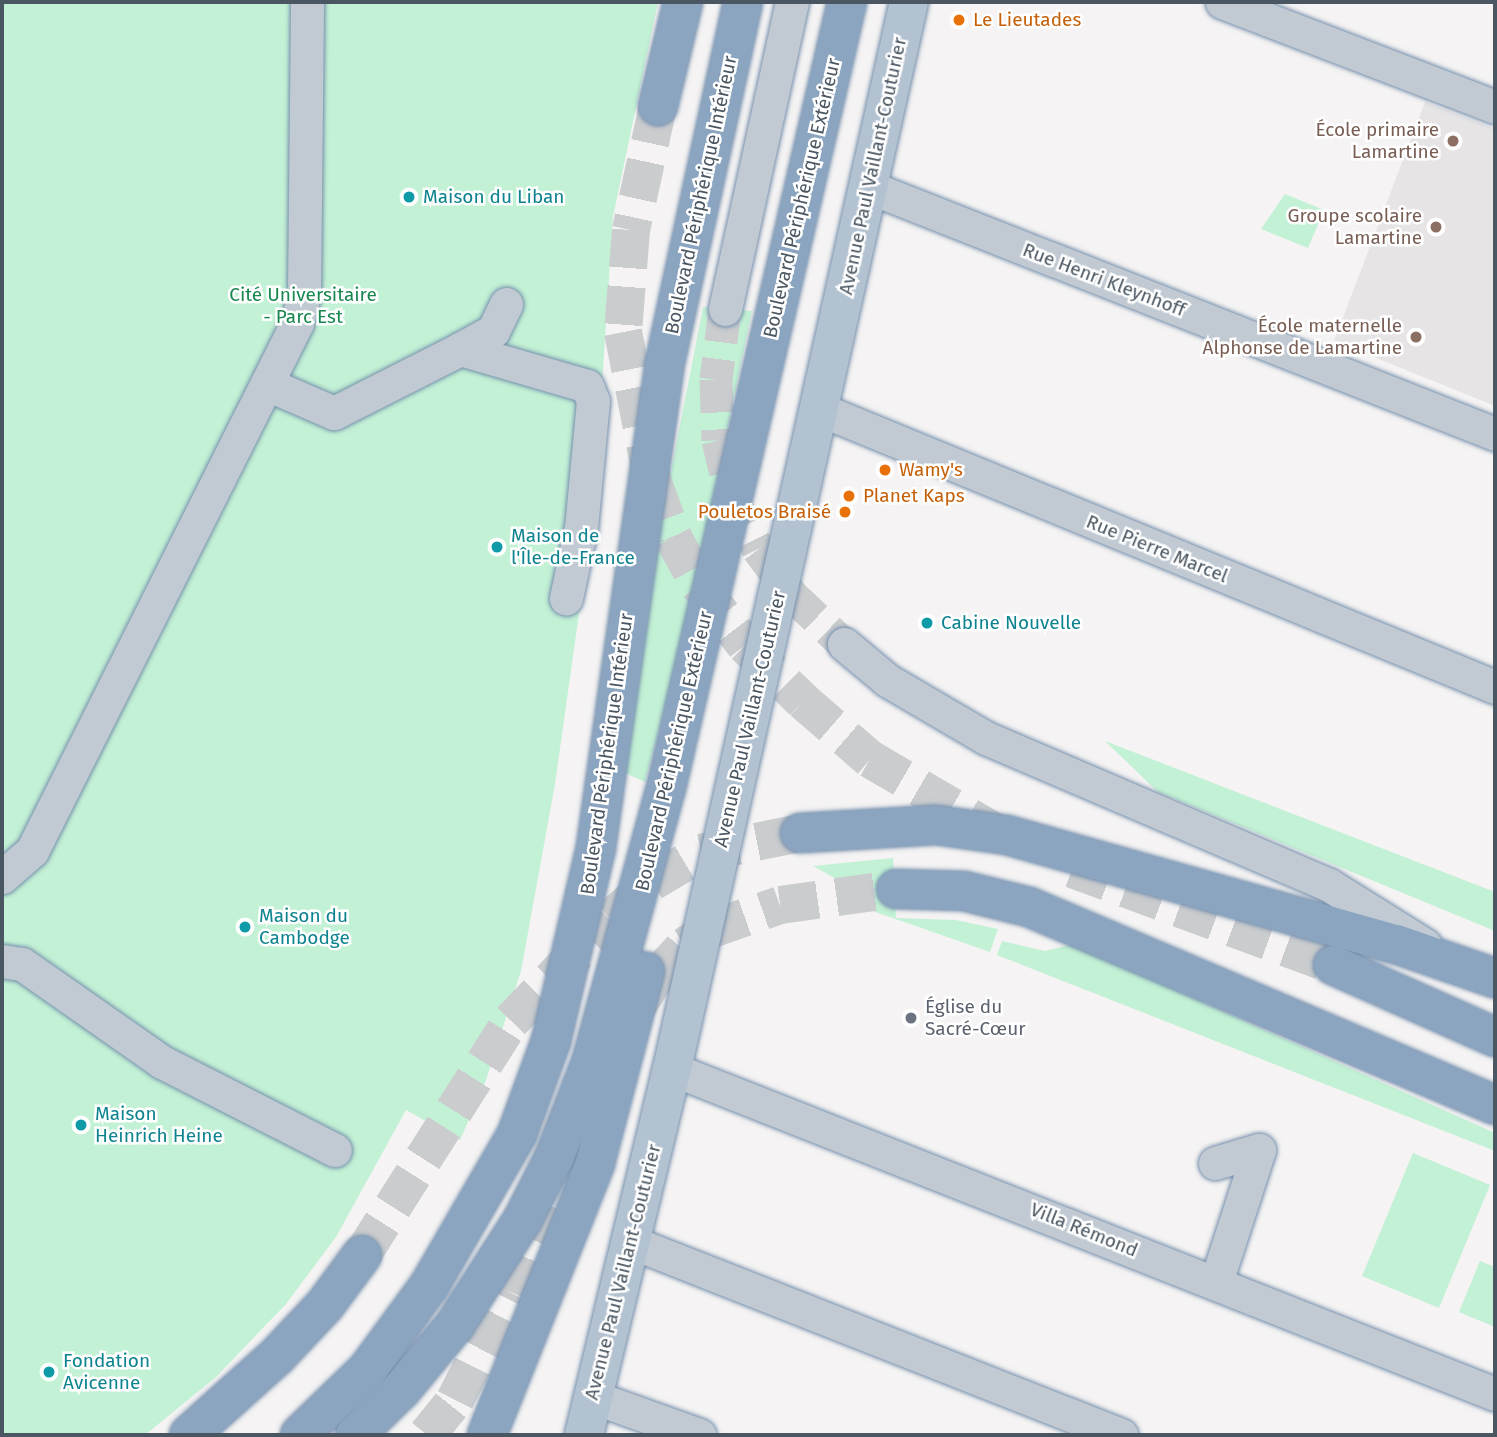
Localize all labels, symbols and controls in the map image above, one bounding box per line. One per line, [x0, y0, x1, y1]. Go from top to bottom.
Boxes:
place label: Le Lieutades [973, 9, 1081, 31]
marker: Le Lieutades [951, 12, 967, 28]
street label: Avenue Paul Vaillant-Couturier [835, 35, 911, 297]
street label: Boulevard Périphérique Intérieur [660, 54, 742, 336]
street label: Boulevard Périphérique Extérieur [759, 56, 845, 340]
place label: École primaire Lamartine [1315, 119, 1439, 163]
marker: École primaire Lamartine [1445, 133, 1461, 149]
place label: Maison du Liban [423, 186, 564, 208]
marker: Maison du Liban [401, 189, 417, 205]
place label: Groupe scolaire Lamartine [1287, 205, 1422, 249]
marker: Groupe scolaire Lamartine [1428, 219, 1444, 235]
street label: Rue Henri Kleynhoff [1019, 238, 1189, 322]
park label: Cité Universitaire - Parc Est [229, 284, 377, 328]
place label: École maternelle Alphonse de Lamartine [1203, 315, 1402, 359]
marker: École maternelle Alphonse de Lamartine [1408, 329, 1424, 345]
place label: Wamy's [899, 459, 963, 481]
marker: Wamy's [877, 462, 893, 478]
place label: Planet Kaps [863, 485, 965, 507]
marker: Planet Kaps [841, 488, 857, 504]
place label: Pouletos Braisé [698, 501, 831, 523]
marker: Pouletos Braisé [837, 504, 853, 520]
street label: Rue Pierre Marcel [1083, 510, 1231, 588]
place label: Maison de l'Île-de-France [511, 525, 635, 569]
marker: Maison de l'Île-de-France [489, 539, 505, 555]
street label: Avenue Paul Vaillant-Couturier [709, 589, 791, 849]
street label: Boulevard Périphérique Extérieur [631, 609, 717, 893]
street label: Boulevard Périphérique Intérieur [576, 612, 638, 896]
place label: Cabine Nouvelle [941, 612, 1081, 634]
marker: Cabine Nouvelle [919, 615, 935, 631]
place label: Maison du Cambodge [259, 905, 350, 949]
marker: Maison du Cambodge [237, 919, 253, 935]
place label: Église du Sacré-Cœur [925, 996, 1026, 1040]
marker: Église du Sacré-Cœur [903, 1010, 919, 1026]
place label: Maison Heinrich Heine [95, 1103, 223, 1147]
marker: Maison Heinrich Heine [73, 1117, 89, 1133]
street label: Avenue Paul Vaillant-Couturier [580, 1142, 666, 1402]
street label: Villa Rémond [1027, 1198, 1141, 1262]
place label: Fondation Avicenne [63, 1350, 150, 1394]
marker: Fondation Avicenne [41, 1364, 57, 1380]

